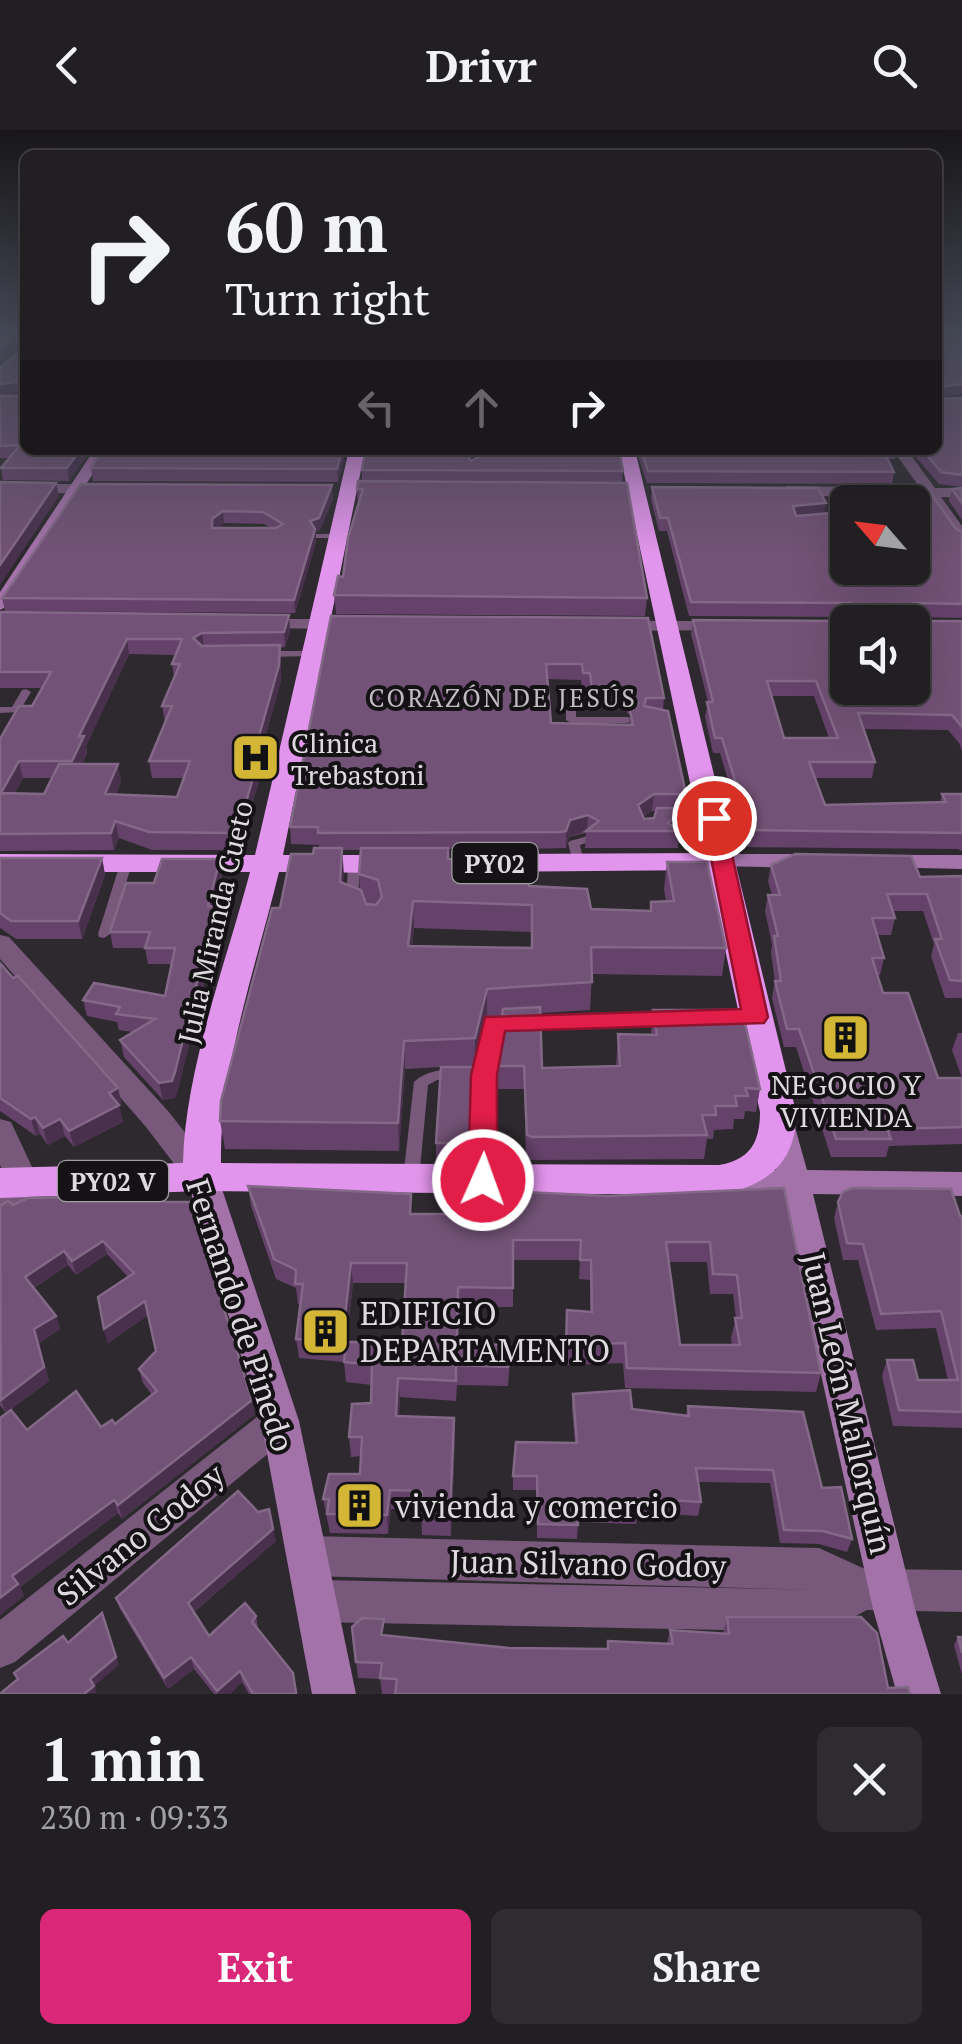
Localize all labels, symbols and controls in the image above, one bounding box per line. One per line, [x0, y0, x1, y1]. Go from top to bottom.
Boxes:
text: Drivr [425, 35, 537, 95]
icon: back [40, 38, 95, 93]
icon: search [867, 38, 922, 93]
text: 60 m [225, 179, 388, 272]
icon: right [60, 190, 190, 320]
text: Turn right [225, 268, 430, 328]
icon: left [349, 380, 404, 435]
icon: ahead [454, 380, 509, 435]
icon: right [559, 380, 614, 435]
north arrow [830, 485, 930, 585]
map controls [830, 485, 930, 705]
button: sound [830, 605, 930, 705]
district label: CORAZÓN DE JESÚS [368, 681, 638, 714]
place label: Clinica Trebastoni [291, 724, 425, 793]
hospital icon: Clinica Trebastoni [230, 732, 282, 784]
pin [672, 776, 757, 861]
icon: arrive [687, 791, 742, 846]
street label: Julia Miranda Cueto [169, 797, 261, 1047]
road number: PY02 [452, 843, 538, 883]
building icon: NEGOCIO Y VIVIENDA [820, 1011, 872, 1063]
place label: NEGOCIO Y VIVIENDA [771, 1066, 922, 1135]
position arrow [431, 1128, 535, 1232]
road number: PY02 V [58, 1161, 168, 1201]
street label: Fernando de Pinedo [177, 1173, 305, 1457]
street label: Juan León Mallorquín [793, 1248, 903, 1558]
place label: EDIFICIO DEPARTAMENTO [360, 1292, 610, 1371]
building icon: EDIFICIO DEPARTAMENTO [299, 1305, 351, 1357]
street label: Silvano Godoy [47, 1453, 233, 1615]
building icon: vivienda y comercio [334, 1480, 386, 1532]
place label: vivienda y comercio [394, 1485, 678, 1527]
street label: Juan Silvano Godoy [450, 1540, 727, 1586]
text: 1 min [40, 1719, 204, 1798]
button: close [817, 1727, 922, 1832]
text: 230 m · 09:33 [40, 1796, 228, 1838]
button: Exit [40, 1909, 471, 2024]
button: Share [491, 1909, 922, 2024]

